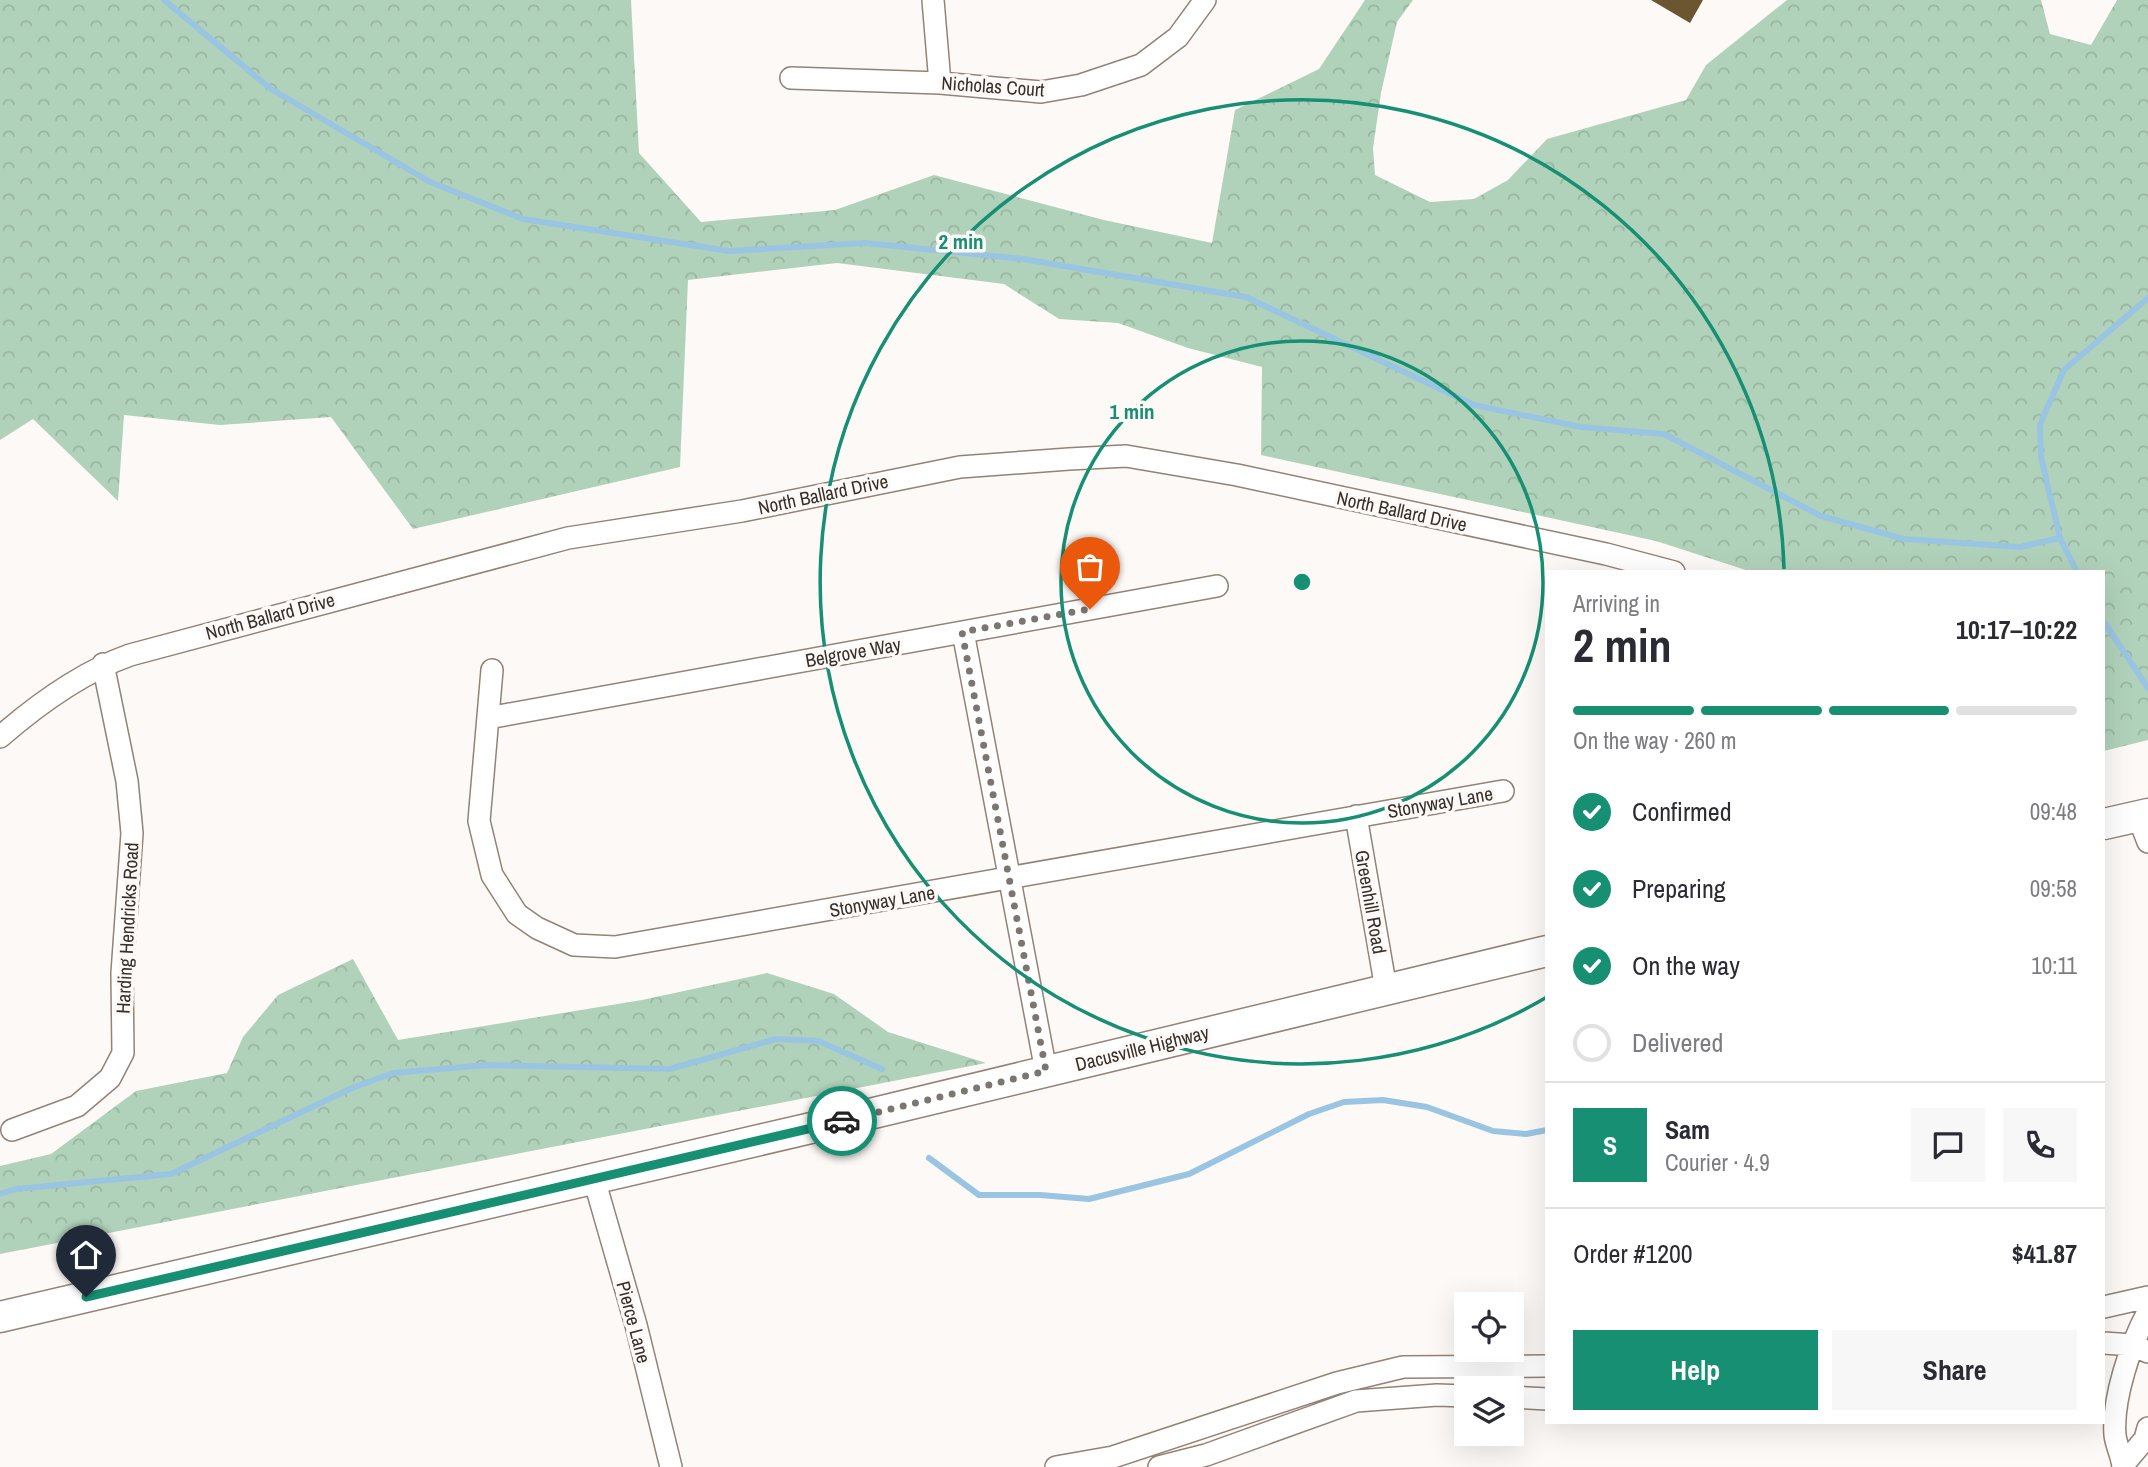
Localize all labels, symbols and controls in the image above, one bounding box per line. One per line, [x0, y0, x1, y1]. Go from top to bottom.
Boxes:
street label: Nicholas Court [941, 69, 1046, 103]
text: 2 min [939, 227, 983, 256]
text: 1 min [1110, 397, 1154, 426]
street label: North Ballard Drive [756, 468, 890, 520]
street label: North Ballard Drive [1335, 485, 1469, 537]
pin [1060, 537, 1120, 609]
icon: bag [1071, 548, 1109, 586]
centre of rings [1290, 570, 1314, 594]
street label: North Ballard Drive [203, 586, 337, 646]
text: Arriving in [1573, 588, 1660, 619]
text: 10:17–10:22 [1956, 612, 2077, 647]
text: 2 min [1573, 614, 1672, 676]
street label: Belgrove Way [803, 631, 903, 673]
text: On the way · 260 m [1573, 725, 1737, 756]
street label: Stonyway Lane [1385, 780, 1495, 824]
icon: check [1573, 793, 1611, 831]
text: Confirmed [1632, 794, 1732, 829]
text: 09:48 [2030, 796, 2077, 827]
street label: Harding Hendricks Road [110, 842, 144, 1014]
street label: Greenhill Road [1349, 848, 1393, 956]
icon: check [1573, 870, 1611, 908]
text: Preparing [1632, 871, 1726, 906]
text: 09:58 [2030, 873, 2077, 904]
street label: Stonyway Lane [827, 879, 937, 923]
icon: check [1573, 947, 1611, 985]
text: On the way [1632, 948, 1740, 983]
text: 10:11 [2031, 950, 2077, 981]
street label: Dacusville Highway [1072, 1019, 1212, 1077]
text: Delivered [1632, 1025, 1723, 1060]
courier [807, 1086, 877, 1156]
icon: car [823, 1102, 861, 1140]
button: chat [1911, 1108, 1985, 1182]
button: phone [2003, 1108, 2077, 1182]
text: Sam [1665, 1112, 1710, 1147]
text: S [1603, 1128, 1617, 1163]
text: Courier · 4.9 [1665, 1147, 1770, 1178]
pin [56, 1225, 116, 1297]
icon: home [67, 1236, 105, 1274]
text: Order #1200 [1573, 1236, 1693, 1271]
text: $41.87 [2012, 1236, 2077, 1271]
street label: Pierce Lane [611, 1278, 657, 1366]
map controls [1454, 1292, 1524, 1446]
button: locate [1454, 1292, 1524, 1362]
button: Help [1573, 1330, 1818, 1410]
button: Share [1832, 1330, 2077, 1410]
button: layers [1454, 1376, 1524, 1446]

